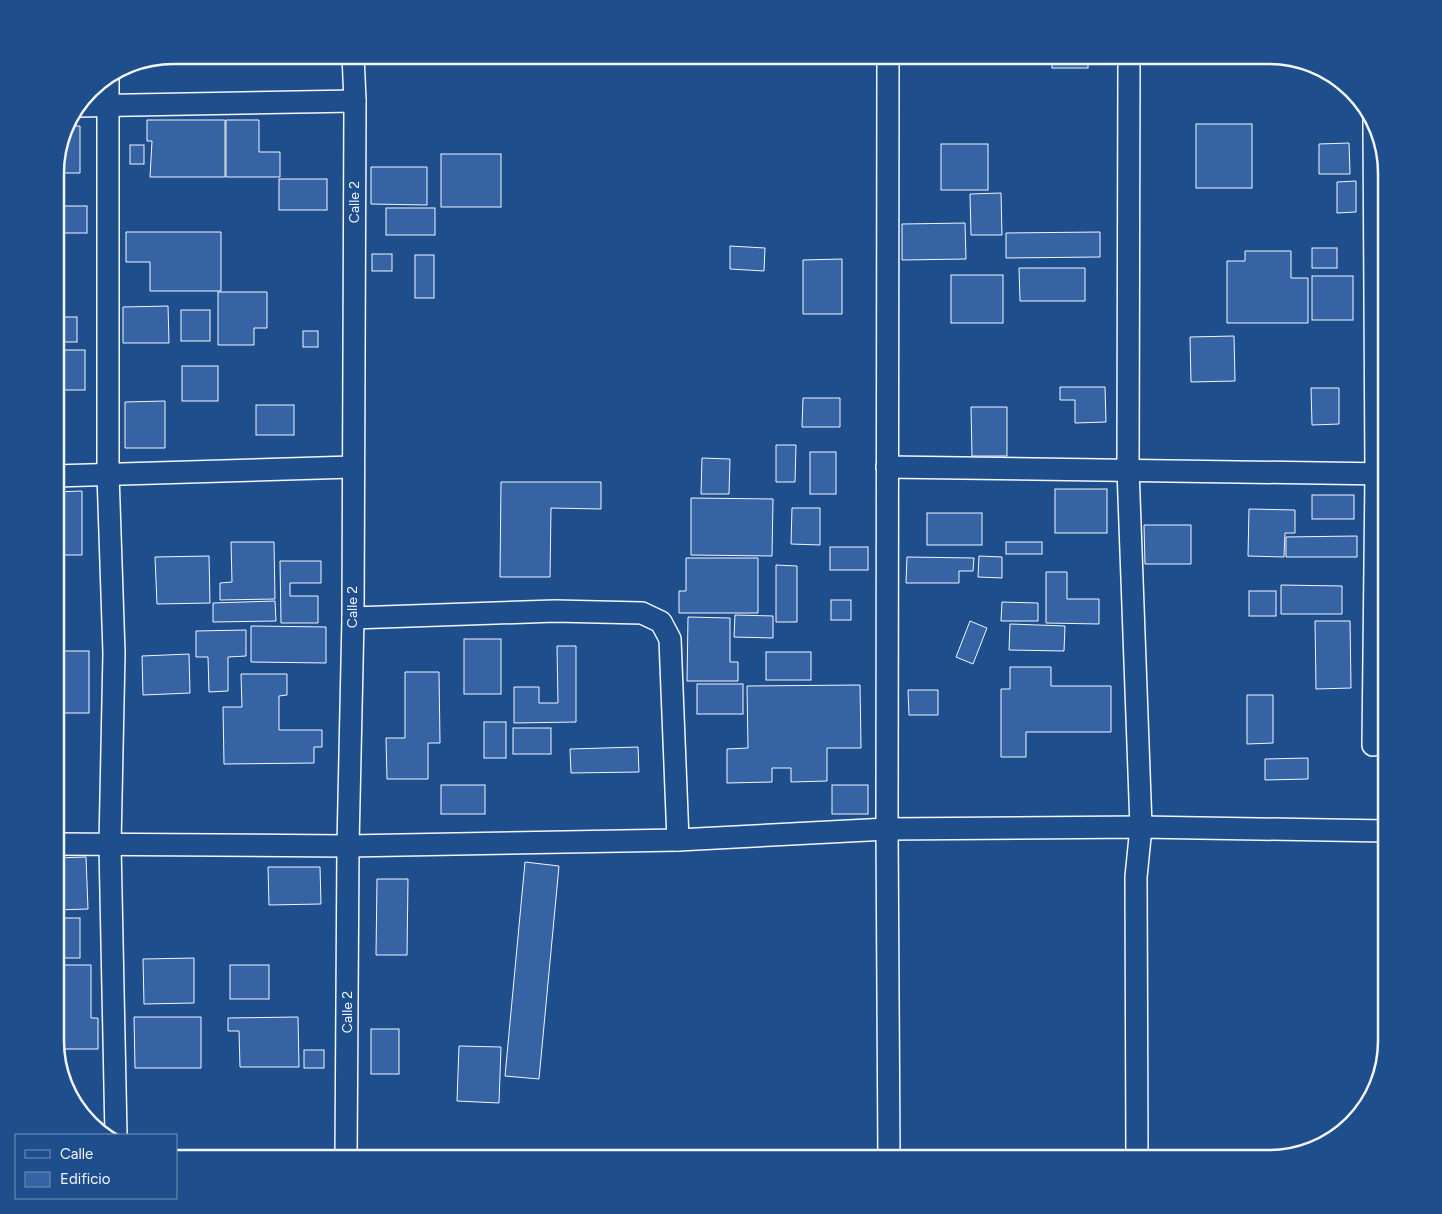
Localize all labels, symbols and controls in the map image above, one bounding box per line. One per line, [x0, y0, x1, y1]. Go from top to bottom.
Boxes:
street label: Calle 2 [346, 181, 363, 223]
street label: Calle 2 [344, 586, 361, 628]
street label: Calle 2 [339, 991, 356, 1033]
legend [15, 1134, 178, 1199]
text: Calle [60, 1145, 93, 1163]
text: Edificio [60, 1170, 111, 1188]

